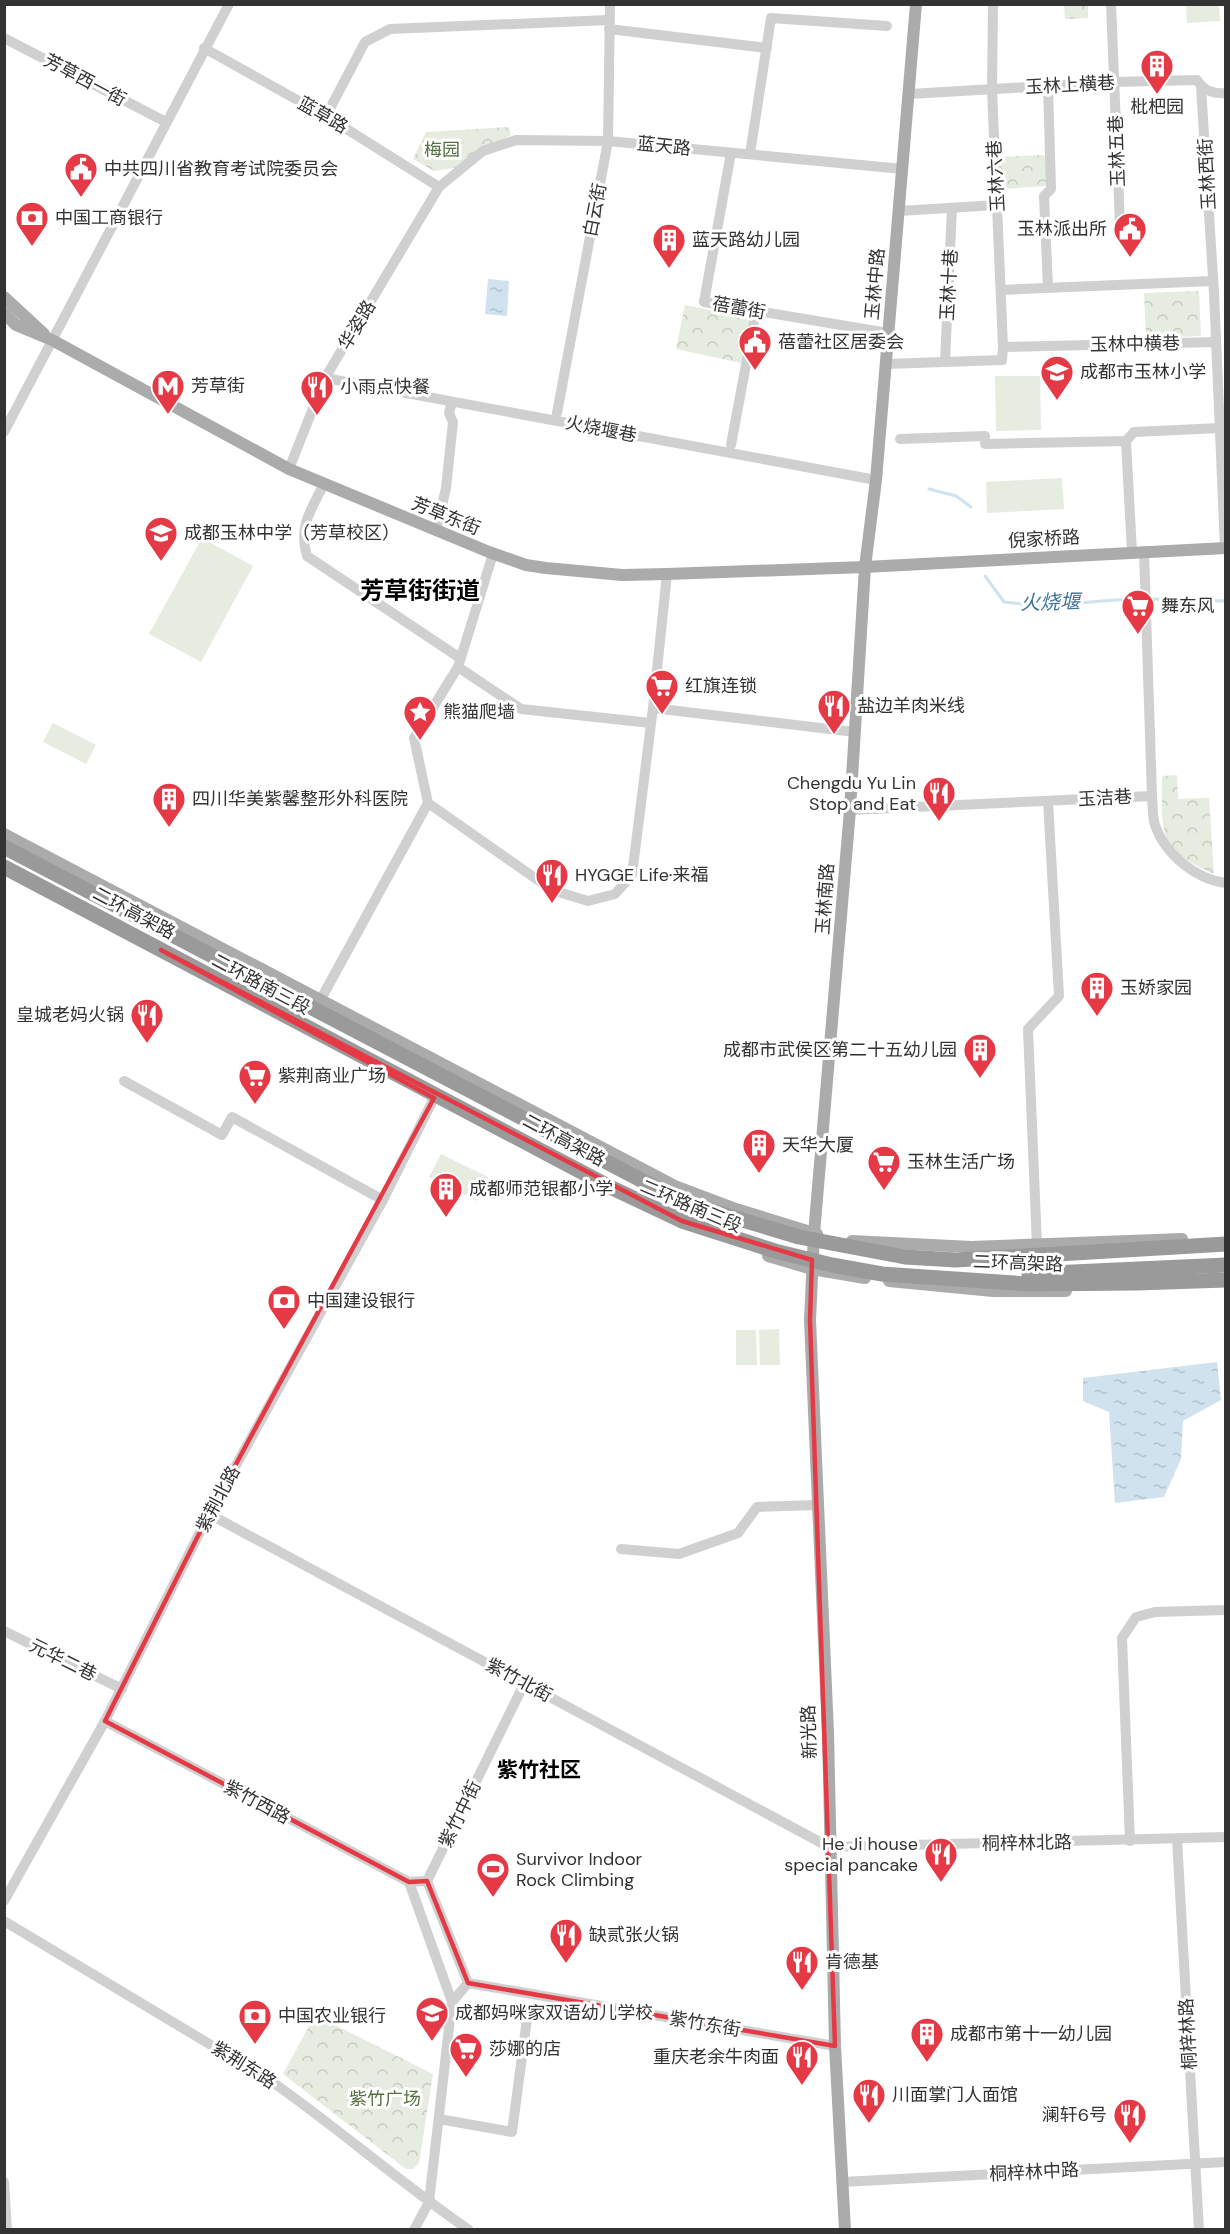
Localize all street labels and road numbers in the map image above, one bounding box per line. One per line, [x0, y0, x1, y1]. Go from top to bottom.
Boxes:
street label: 芳草西一街 [40, 48, 130, 112]
street label: 玉林上横巷 [1024, 71, 1116, 99]
street label: 蓝草路 [294, 91, 352, 139]
street label: 玉林五巷 [1104, 115, 1130, 187]
street label: 蓝天路 [636, 131, 692, 161]
street label: 玉林西街 [1193, 137, 1221, 211]
street label: 玉林六巷 [982, 139, 1010, 213]
street label: 白云街 [578, 181, 612, 239]
street label: 玉林中路 [860, 247, 890, 321]
street label: 玉林十巷 [935, 248, 963, 322]
street label: 蓓蕾街 [710, 291, 768, 325]
street label: 华姿路 [333, 296, 381, 354]
street label: 玉林中横巷 [1090, 331, 1180, 357]
street label: 火烧堰巷 [563, 410, 639, 448]
street label: 芳草东街 [408, 491, 484, 541]
street label: 倪家桥路 [1007, 525, 1081, 553]
street label: 玉洁巷 [1077, 785, 1133, 811]
street label: 玉林南路 [811, 862, 839, 936]
street label: 二环高架路 [89, 881, 179, 945]
street label: 二环路南三段 [208, 948, 314, 1020]
street label: 二环高架路 [519, 1108, 609, 1172]
street label: 二环路南三段 [637, 1174, 745, 1238]
street label: 二环高架路 [973, 1249, 1063, 1277]
street label: 紫荆北路 [191, 1462, 245, 1536]
street label: 元华二巷 [25, 1633, 101, 1687]
street label: 紫竹北街 [482, 1653, 556, 1707]
street label: 新光路 [796, 1705, 822, 1759]
street label: 紫竹西路 [220, 1775, 294, 1829]
street label: 紫竹中街 [433, 1776, 487, 1852]
street label: 桐梓林北路 [982, 1830, 1072, 1856]
street label: 桐梓林路 [1174, 1997, 1202, 2071]
street label: 紫竹东街 [667, 2006, 743, 2042]
street label: 紫荆东路 [207, 2036, 281, 2094]
street label: 桐梓林中路 [988, 2158, 1080, 2186]

